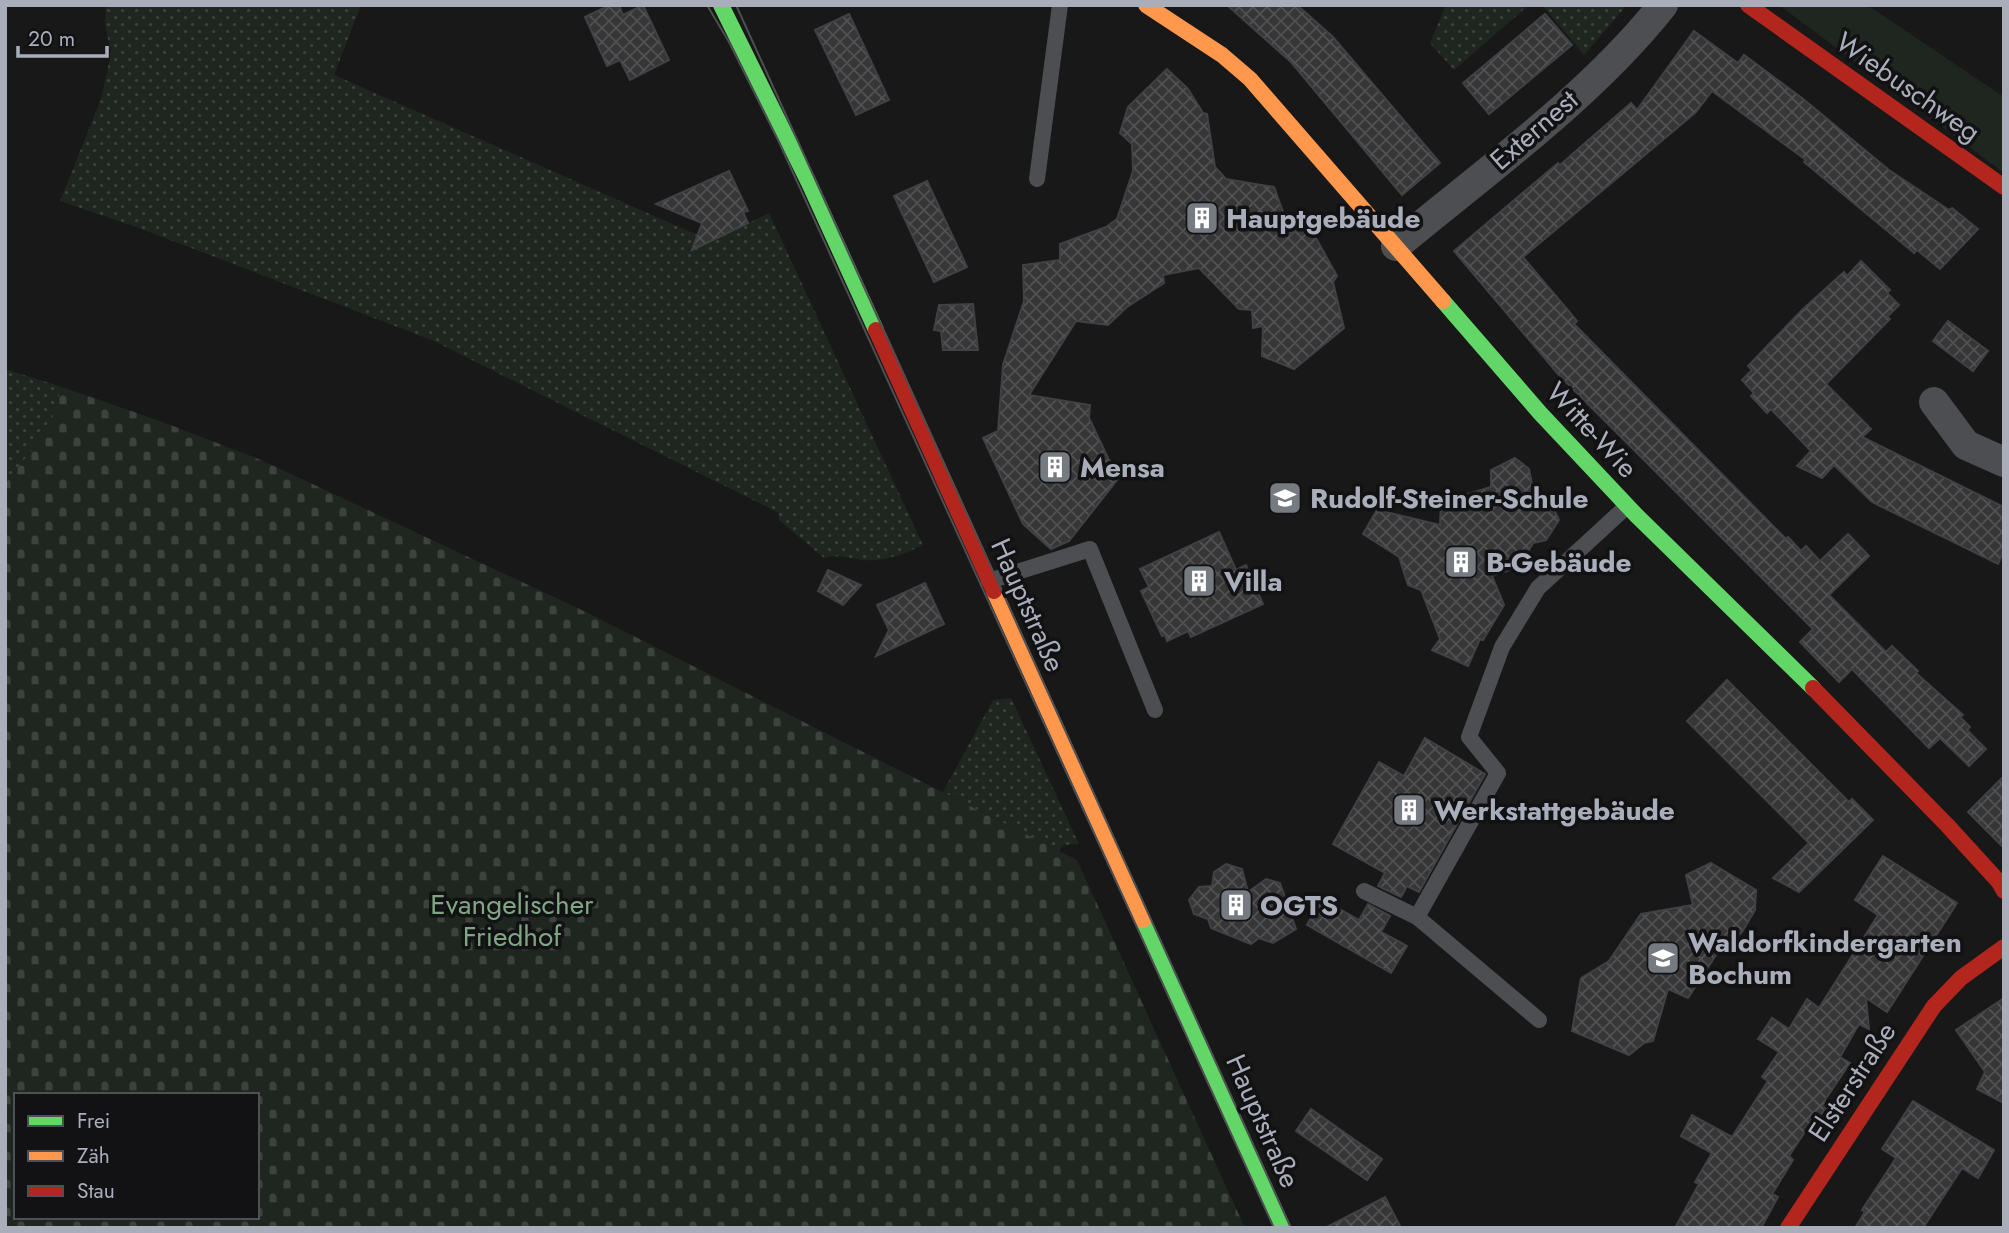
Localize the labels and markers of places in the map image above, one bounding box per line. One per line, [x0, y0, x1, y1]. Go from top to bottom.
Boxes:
place label: Hauptgebäude [1226, 198, 1420, 239]
building icon: Hauptgebäude [1183, 199, 1221, 237]
place label: Mensa [1080, 447, 1165, 488]
building icon: Mensa [1036, 448, 1074, 486]
place label: Rudolf-Steiner-Schule [1310, 478, 1588, 519]
school or university icon: Rudolf-Steiner-Schule [1266, 479, 1304, 517]
place label: B-Gebäude [1486, 542, 1632, 583]
building icon: B-Gebäude [1442, 543, 1480, 581]
place label: Villa [1223, 561, 1283, 602]
building icon: Villa [1180, 562, 1218, 600]
place label: Werkstattgebäude [1434, 790, 1675, 831]
building icon: Werkstattgebäude [1390, 791, 1428, 829]
place label: OGTS [1260, 885, 1338, 926]
building icon: OGTS [1217, 886, 1255, 924]
place label: Waldorfkindergarten Bochum [1688, 922, 1962, 995]
school or university icon: Waldorfkindergarten Bochum [1644, 939, 1682, 977]

